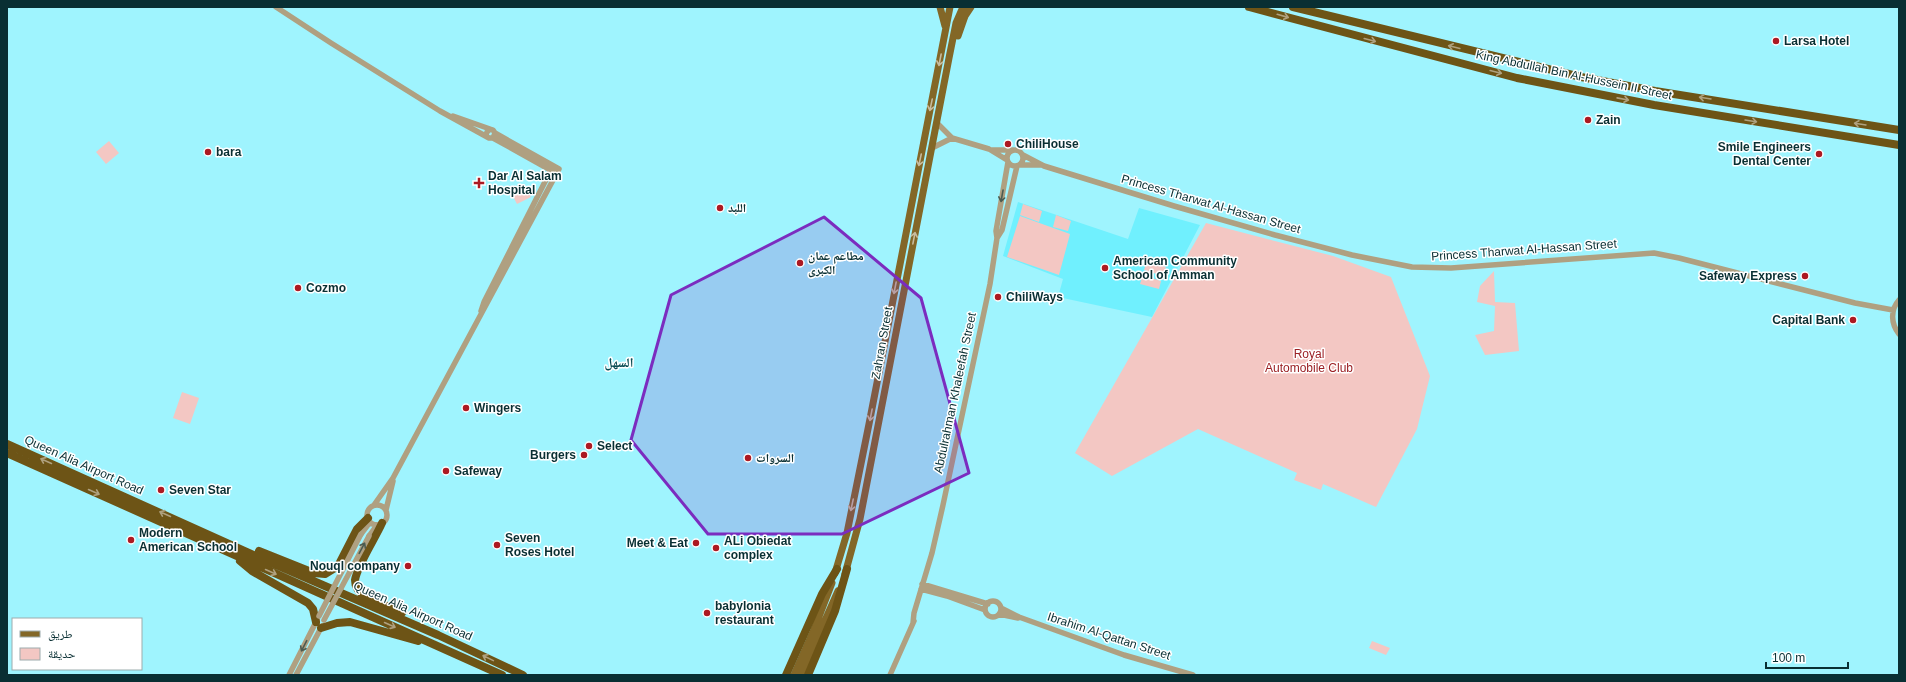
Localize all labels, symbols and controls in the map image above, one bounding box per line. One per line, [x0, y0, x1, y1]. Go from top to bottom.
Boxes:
one-way arrow [1277, 13, 1290, 20]
place label: Larsa Hotel [1784, 34, 1849, 48]
marker: Larsa Hotel [1771, 36, 1781, 46]
one-way arrow [1363, 37, 1376, 44]
one-way arrow [1448, 42, 1461, 50]
street label: King Abdullah Bin Al-Hussein II Street [1475, 47, 1674, 103]
one-way arrow [936, 53, 944, 66]
one-way arrow [1489, 69, 1502, 77]
one-way arrow [1698, 94, 1711, 102]
one-way arrow [1616, 95, 1629, 103]
one-way arrow [927, 99, 935, 112]
place label: Zain [1596, 113, 1621, 127]
marker: Zain [1583, 115, 1593, 125]
one-way arrow [1744, 117, 1757, 125]
one-way arrow [1854, 120, 1867, 128]
place label: ChiliHouse [1016, 137, 1079, 151]
marker: ChiliHouse [1003, 139, 1013, 149]
place label: Smile Engineers Dental Center [1718, 140, 1811, 168]
place label: bara [216, 145, 242, 159]
marker: bara [203, 147, 213, 157]
marker: Smile Engineers Dental Center [1814, 149, 1824, 159]
one-way arrow [915, 153, 923, 166]
place label: Dar Al Salam Hospital [488, 169, 562, 197]
street label: Princess Tharwat Al-Hassan Street [1120, 172, 1303, 237]
marker: Dar Al Salam Hospital [473, 177, 485, 189]
one-way arrow [998, 190, 1006, 203]
place label: اللبد [728, 201, 746, 215]
marker: اللبد [715, 203, 725, 213]
one-way arrow [910, 232, 918, 245]
street label: Princess Tharwat Al-Hassan Street [1431, 236, 1618, 263]
place label: مطاعم عمان الكبرى [808, 249, 864, 278]
place label: American Community School of Amman [1113, 254, 1237, 282]
marker: مطاعم عمان الكبرى [795, 258, 805, 268]
marker: American Community School of Amman [1100, 263, 1110, 273]
place label: Safeway Express [1699, 269, 1797, 283]
marker: Safeway Express [1800, 271, 1810, 281]
place label: Cozmo [306, 281, 346, 295]
one-way arrow [890, 281, 898, 294]
marker: Cozmo [293, 283, 303, 293]
place label: ChiliWays [1006, 290, 1063, 304]
marker: ChiliWays [993, 292, 1003, 302]
street label: Zahran Street [869, 305, 895, 380]
street label: Abdulrahman Khaleefah Street [931, 311, 979, 475]
place label: Capital Bank [1772, 313, 1845, 327]
marker: Capital Bank [1848, 315, 1858, 325]
park label: Royal Automobile Club [1265, 347, 1353, 375]
district label: السهل [605, 355, 633, 371]
place label: Wingers [474, 401, 522, 415]
marker: Wingers [461, 403, 471, 413]
one-way arrow [866, 408, 874, 421]
street label: Queen Alia Airport Road [22, 432, 146, 498]
place label: Select [597, 439, 632, 453]
marker: Select [584, 441, 594, 451]
place label: Burgers [530, 448, 576, 462]
marker: Burgers [579, 450, 589, 460]
place label: السروات [756, 451, 794, 465]
marker: السروات [743, 453, 753, 463]
one-way arrow [40, 457, 52, 464]
place label: Safeway [454, 464, 502, 478]
marker: Safeway [441, 466, 451, 476]
place label: Seven Star [169, 483, 231, 497]
marker: Seven Star [156, 485, 166, 495]
one-way arrow [87, 489, 99, 496]
one-way arrow [848, 498, 856, 511]
one-way arrow [159, 510, 171, 517]
place label: Modern American School [139, 526, 237, 554]
place label: Seven Roses Hotel [505, 531, 574, 559]
place label: ALi Obiedat complex [724, 534, 791, 562]
marker: Modern American School [126, 535, 136, 545]
place label: Meet & Eat [627, 536, 688, 550]
marker: Meet & Eat [691, 538, 701, 548]
marker: Seven Roses Hotel [492, 540, 502, 550]
one-way arrow [359, 542, 366, 554]
marker: ALi Obiedat complex [711, 543, 721, 553]
place label: Nouql company [310, 559, 400, 573]
marker: Nouql company [403, 561, 413, 571]
one-way arrow [264, 569, 276, 576]
street label: Queen Alia Airport Road [351, 578, 475, 644]
place label: babylonia restaurant [715, 599, 774, 627]
marker: babylonia restaurant [702, 608, 712, 618]
street label: Ibrahim Al-Qattan Street [1046, 609, 1173, 663]
legend [12, 618, 142, 670]
one-way arrow [383, 622, 395, 629]
text: طريق [48, 627, 73, 641]
one-way arrow [300, 639, 307, 651]
scale bar [1766, 644, 1848, 670]
text: حديقة [48, 647, 76, 661]
text: 100 m [1772, 651, 1805, 665]
one-way arrow [482, 654, 494, 661]

